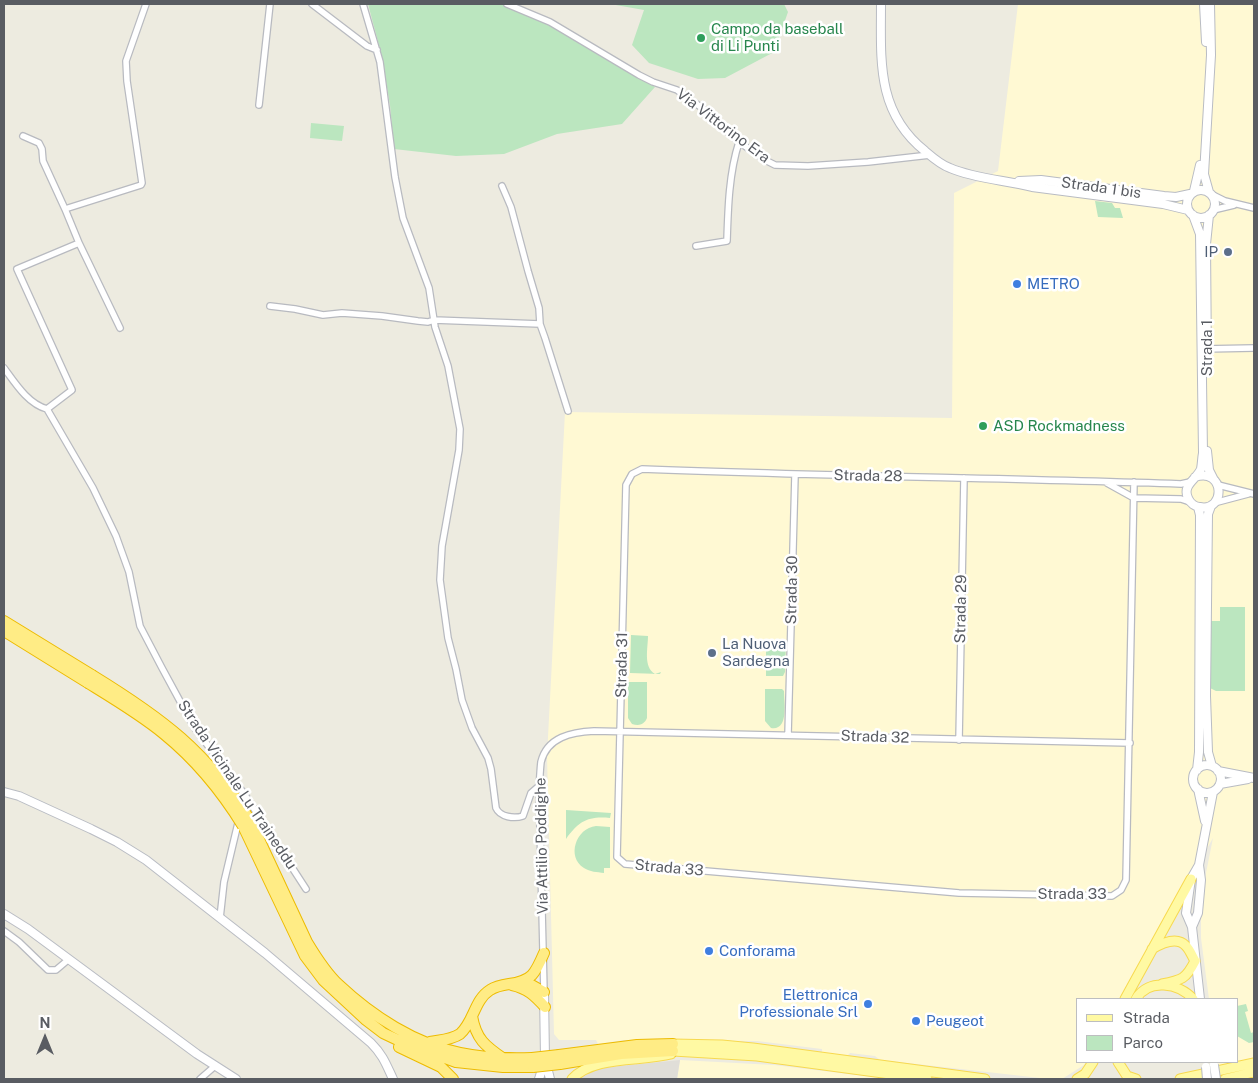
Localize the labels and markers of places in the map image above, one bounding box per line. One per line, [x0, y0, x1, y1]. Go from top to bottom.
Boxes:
place label: Campo da baseball di Li Punti [711, 20, 844, 55]
marker: Campo da baseball di Li Punti [695, 32, 707, 44]
place label: IP [1204, 243, 1218, 261]
marker: IP [1222, 246, 1234, 258]
place label: METRO [1027, 275, 1080, 293]
marker: METRO [1011, 278, 1023, 290]
place label: ASD Rockmadness [993, 417, 1125, 435]
marker: ASD Rockmadness [977, 420, 989, 432]
place label: La Nuova Sardegna [722, 635, 790, 670]
marker: La Nuova Sardegna [706, 647, 718, 659]
place label: Conforama [719, 942, 796, 960]
marker: Conforama [703, 945, 715, 957]
place label: Elettronica Professionale Srl [739, 986, 858, 1021]
marker: Elettronica Professionale Srl [862, 998, 874, 1010]
place label: Peugeot [926, 1012, 984, 1030]
marker: Peugeot [910, 1015, 922, 1027]

